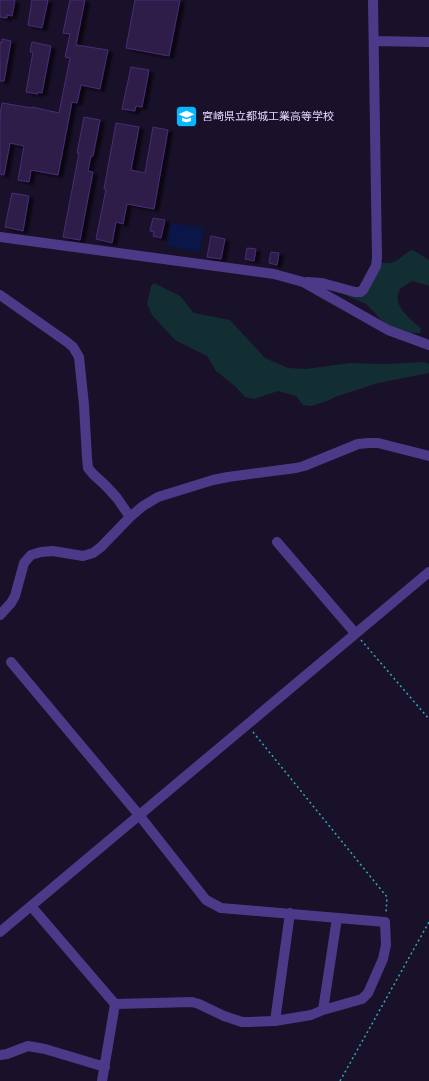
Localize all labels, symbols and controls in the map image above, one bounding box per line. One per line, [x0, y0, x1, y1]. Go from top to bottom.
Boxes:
school or university icon: 宮崎県立都城工業高等学校 [173, 103, 199, 129]
place label: 宮崎県立都城工業高等学校 [202, 108, 334, 123]

